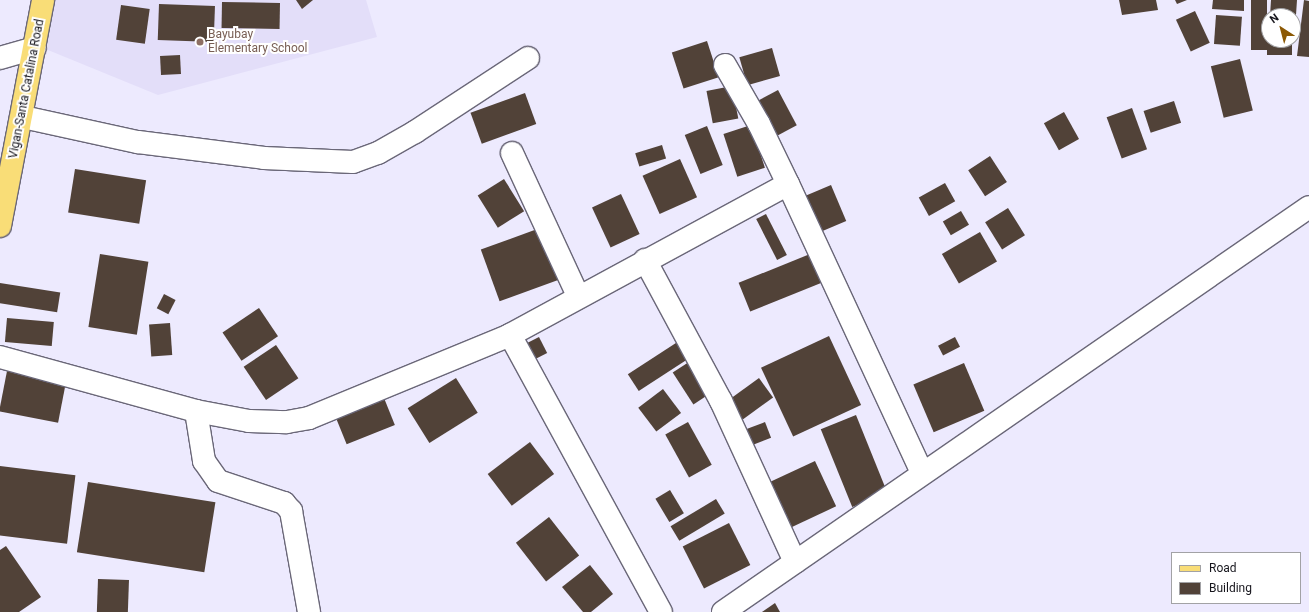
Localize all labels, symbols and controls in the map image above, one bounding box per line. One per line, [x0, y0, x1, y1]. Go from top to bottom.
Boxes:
north arrow [1261, 8, 1301, 48]
text: N [1267, 11, 1281, 26]
street label: Vigan-Santa Catalina Road [6, 18, 48, 160]
place label: Bayubay Elementary School [208, 28, 308, 56]
marker: Bayubay Elementary School [195, 37, 205, 47]
legend [1171, 552, 1301, 604]
text: Road [1209, 561, 1237, 575]
text: Building [1209, 581, 1252, 595]

